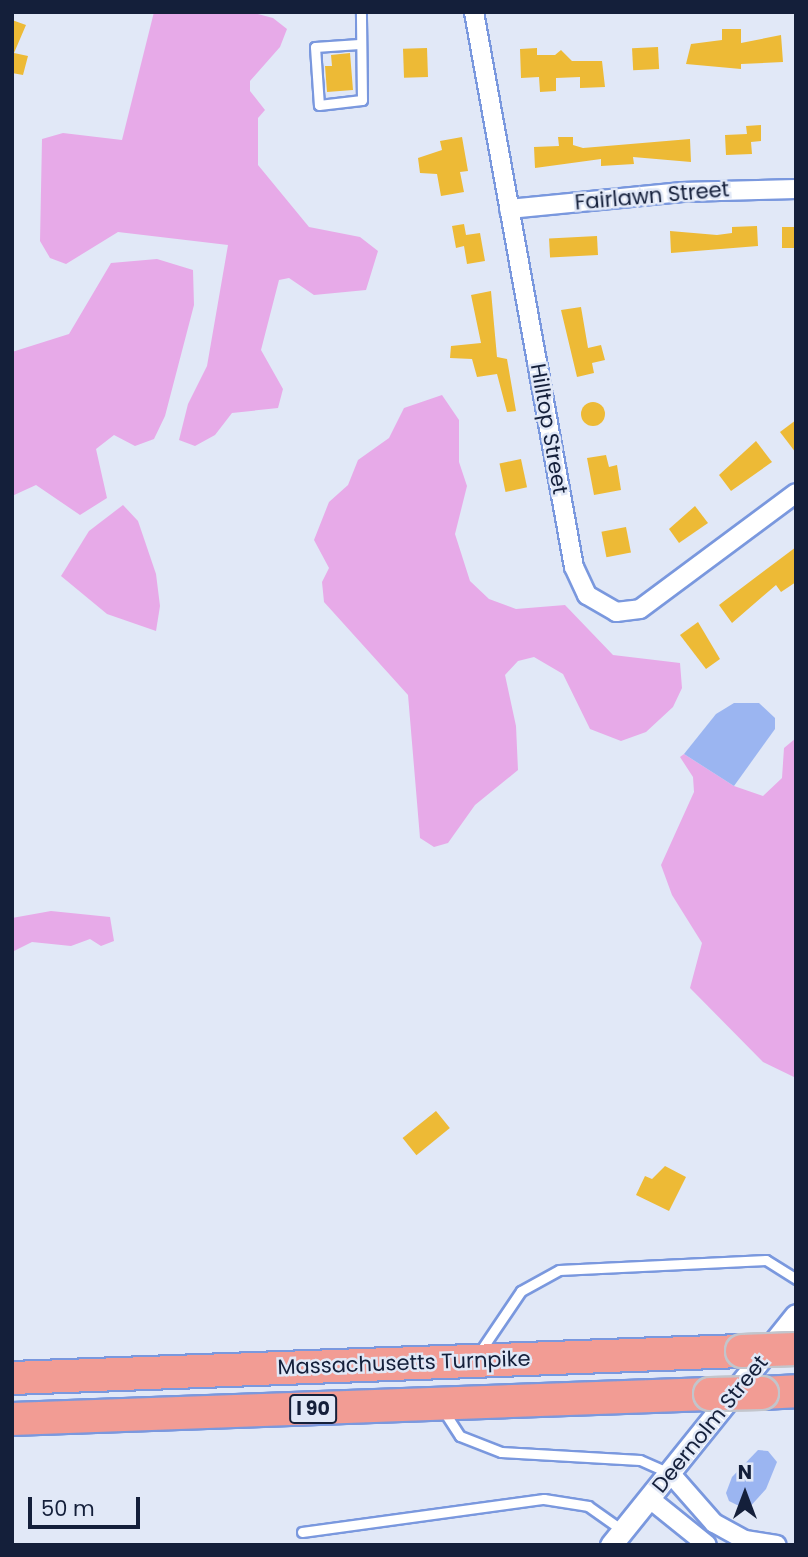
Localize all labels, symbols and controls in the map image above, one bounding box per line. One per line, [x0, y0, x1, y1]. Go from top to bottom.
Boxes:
street label: Fairlawn Street [574, 177, 730, 215]
street label: Hilltop Street [525, 362, 573, 496]
street label: Massachusetts Turnpike [277, 1346, 531, 1380]
street label: Deernolm Street [647, 1350, 773, 1498]
road number: I 90 [288, 1394, 338, 1424]
north arrow [710, 1459, 780, 1529]
text: N [738, 1459, 752, 1486]
scale bar [32, 1484, 144, 1528]
text: 50 m [41, 1494, 95, 1523]

